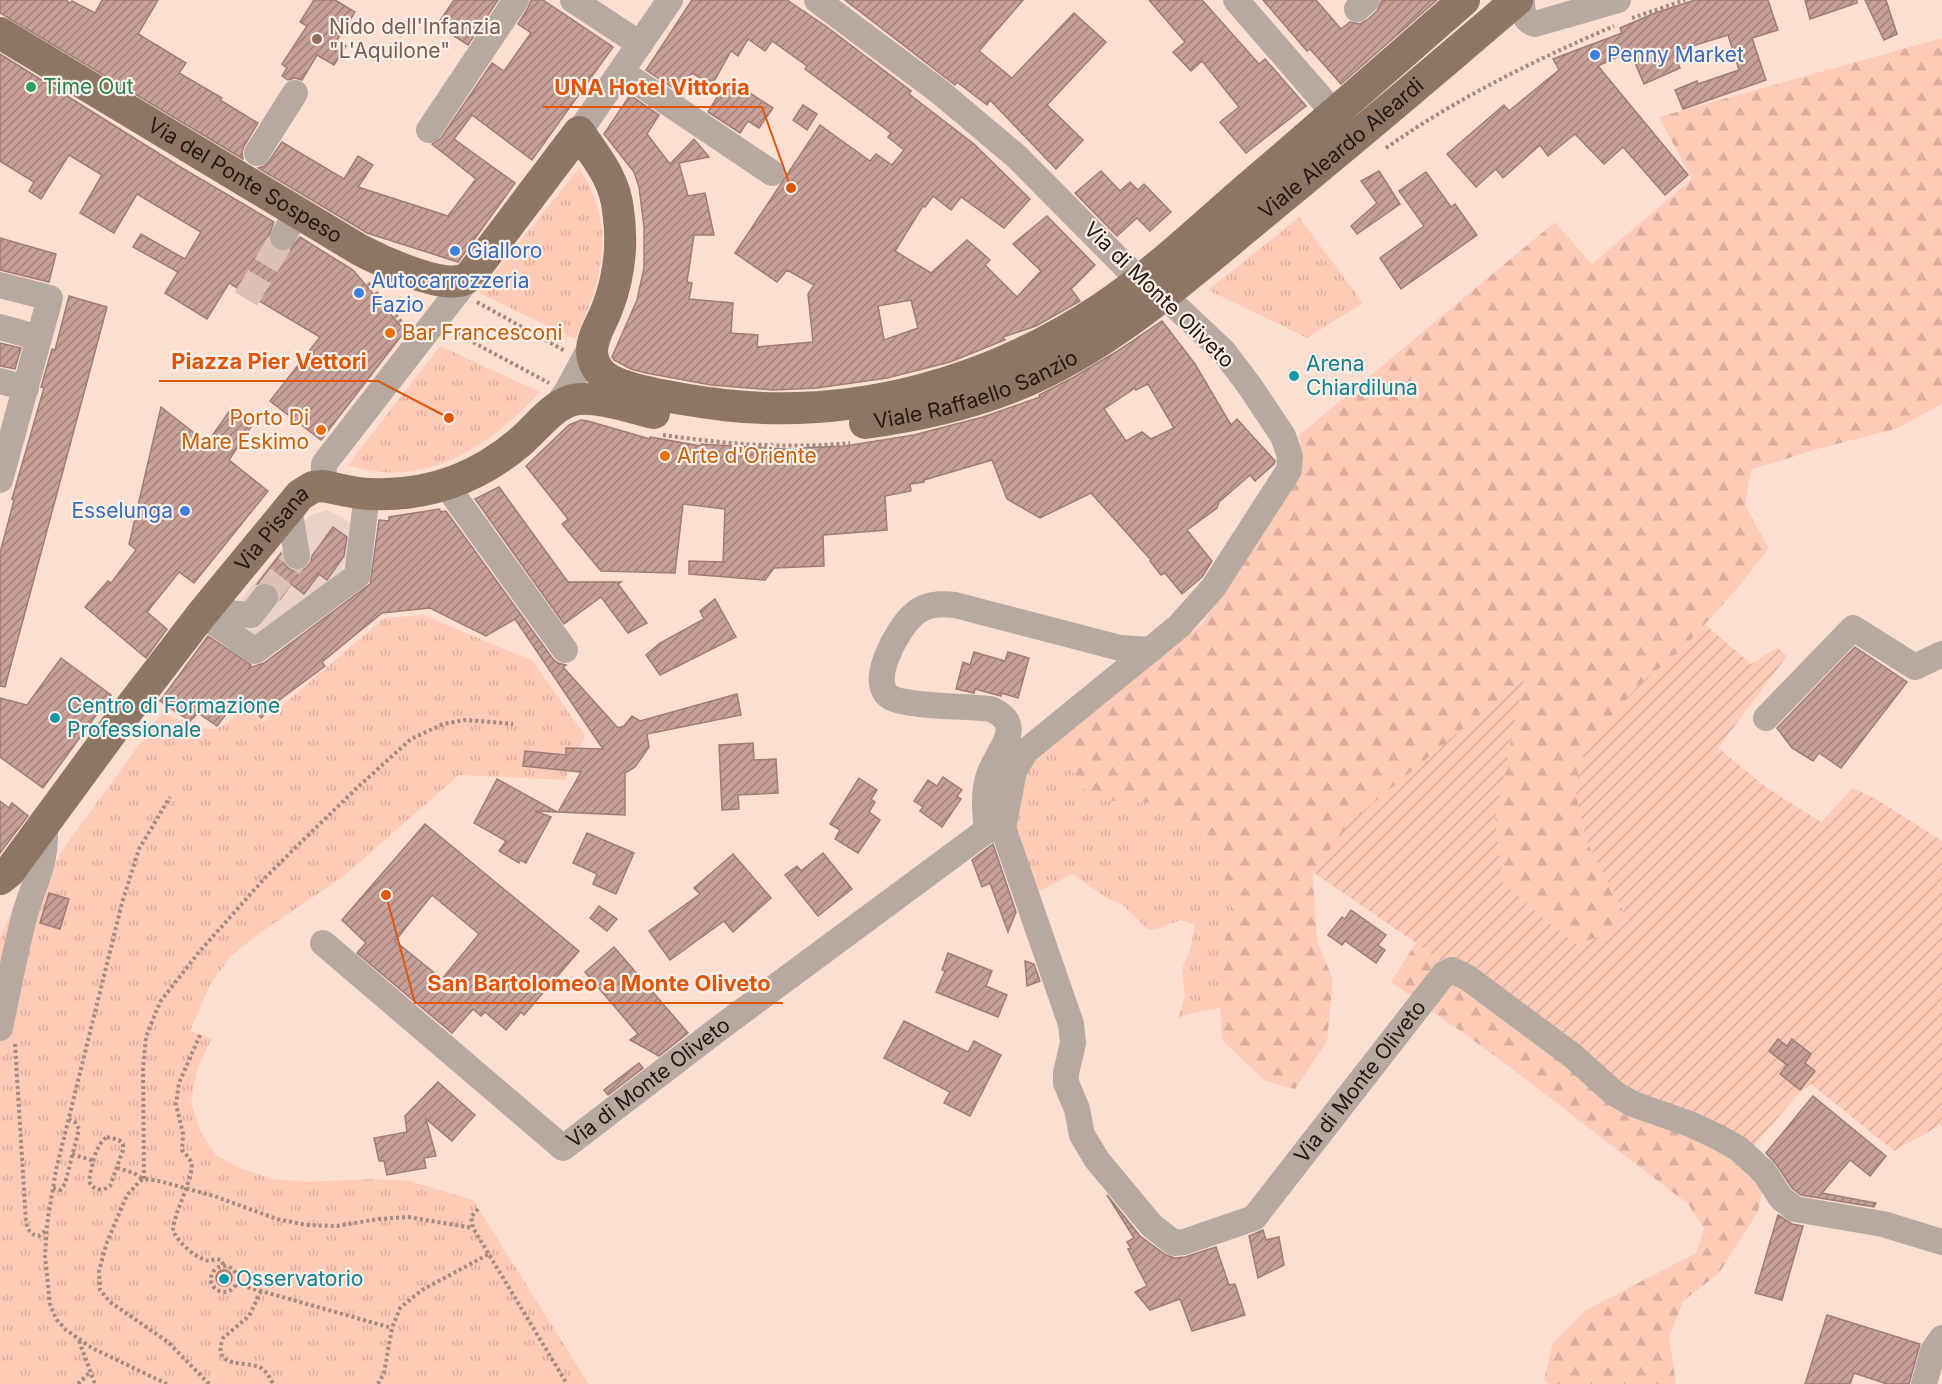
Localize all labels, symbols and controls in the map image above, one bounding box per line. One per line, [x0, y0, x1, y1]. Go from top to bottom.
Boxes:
place label: Nido dell'Infanzia "L'Aquilone" [329, 14, 501, 63]
marker: Nido dell'Infanzia "L'Aquilone" [310, 32, 324, 46]
place label: Penny Market [1607, 42, 1744, 67]
marker: Penny Market [1588, 48, 1602, 62]
callout: UNA Hotel Vittoria [543, 67, 762, 107]
street label: Viale Aleardo Aleardi [1254, 72, 1428, 224]
place label: Time Out [43, 74, 134, 99]
text: UNA Hotel Vittoria [554, 74, 750, 100]
marker: Time Out [24, 80, 38, 94]
street label: Via del Ponte Sospeso [143, 112, 347, 248]
street label: Via di Monte Oliveto [1079, 217, 1240, 373]
place label: Gialloro [467, 238, 542, 263]
marker: Gialloro [448, 244, 462, 258]
place label: Autocarrozzeria Fazio [371, 268, 529, 317]
marker: Autocarrozzeria Fazio [352, 286, 366, 300]
place label: Bar Francesconi [402, 320, 563, 345]
marker: Bar Francesconi [383, 326, 397, 340]
callout: Piazza Pier Vettori [159, 341, 378, 381]
street label: Viale Raffaello Sanzio [872, 344, 1082, 434]
text: Piazza Pier Vettori [171, 348, 367, 374]
place label: Arena Chiardiluna [1306, 351, 1418, 400]
marker: Arena Chiardiluna [1287, 369, 1301, 383]
place label: Porto Di Mare Eskimo [181, 405, 309, 454]
marker: Porto Di Mare Eskimo [314, 423, 328, 437]
place label: Arte d'Oriente [677, 443, 817, 468]
marker: Arte d'Oriente [658, 449, 672, 463]
street label: Via Pisana [229, 480, 313, 576]
place label: Esselunga [71, 498, 173, 523]
marker: Esselunga [178, 504, 192, 518]
place label: Centro di Formazione Professionale [67, 693, 280, 742]
marker: Centro di Formazione Professionale [48, 711, 62, 725]
callout: San Bartolomeo a Monte Oliveto [415, 963, 783, 1003]
text: San Bartolomeo a Monte Oliveto [427, 970, 771, 996]
street label: Via di Monte Oliveto [1289, 995, 1431, 1168]
street label: Via di Monte Oliveto [561, 1012, 735, 1153]
place label: Osservatorio [236, 1266, 363, 1291]
marker: Osservatorio [217, 1272, 231, 1286]

